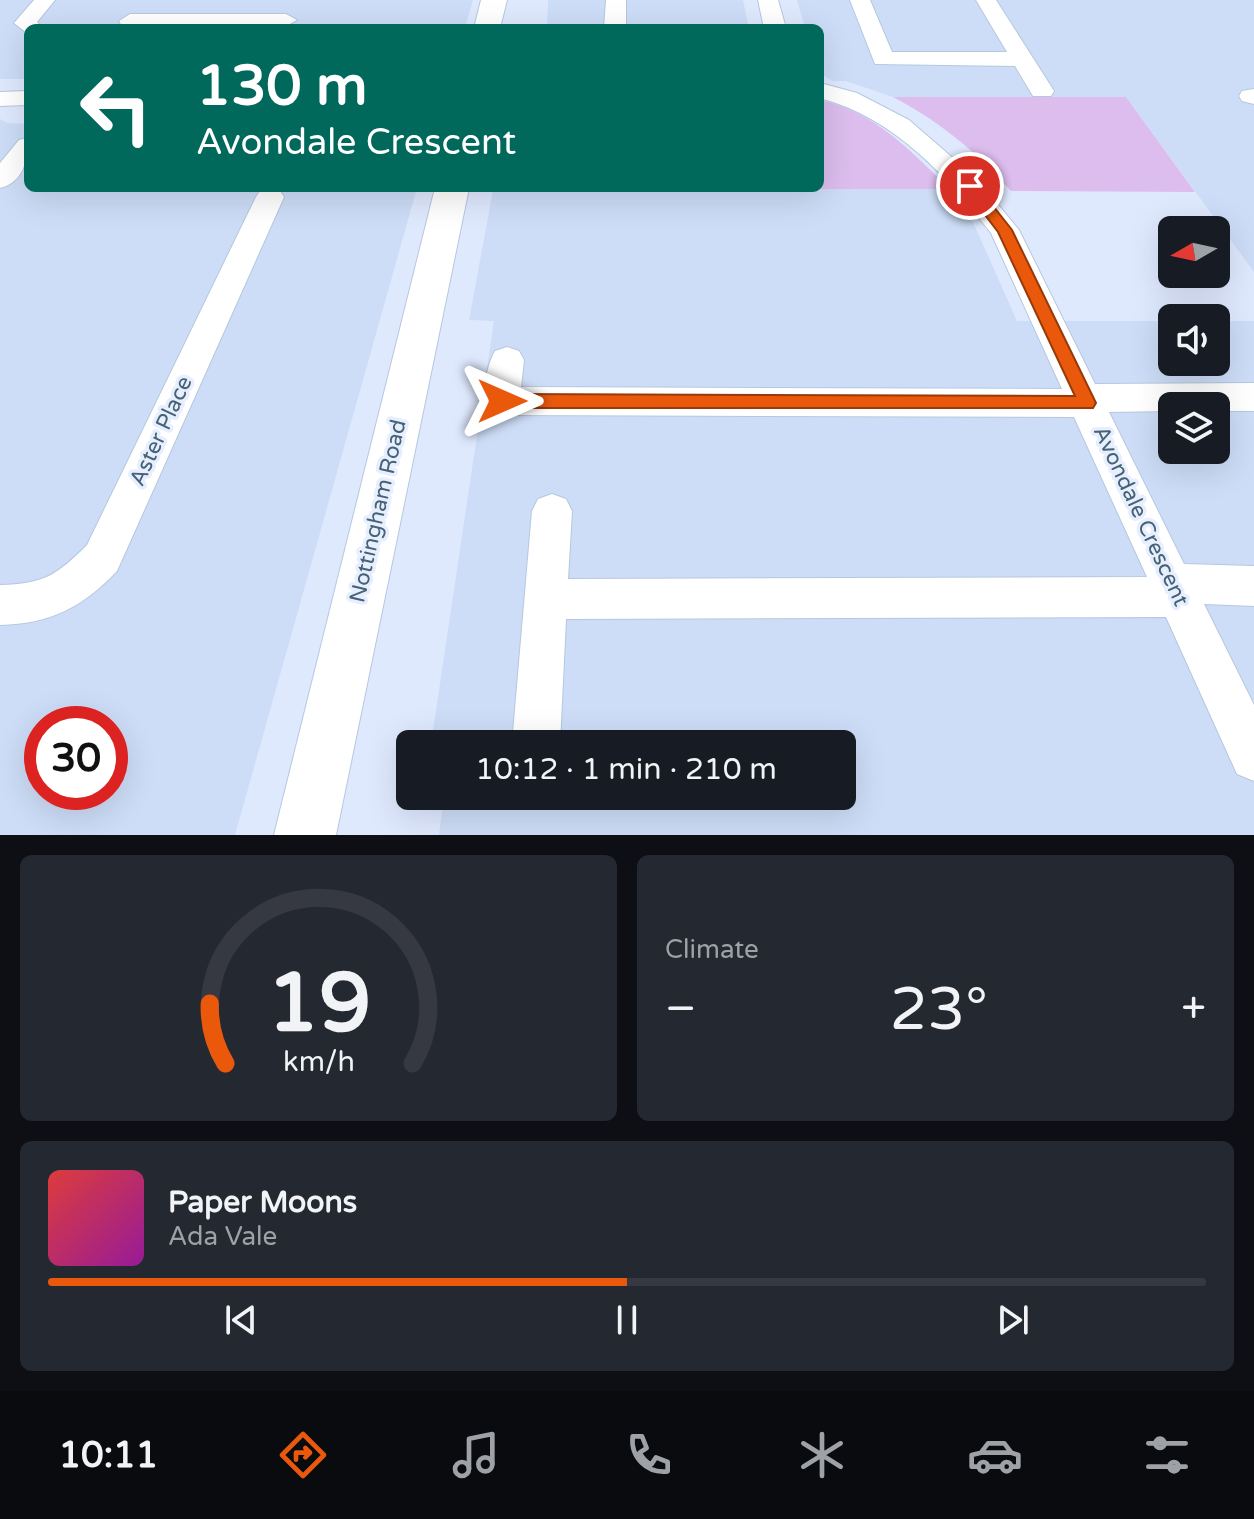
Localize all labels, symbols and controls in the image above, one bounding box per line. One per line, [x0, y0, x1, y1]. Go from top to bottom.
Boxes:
text: 130 m [196, 53, 367, 120]
icon: left [64, 56, 168, 160]
text: Avondale Crescent [196, 121, 516, 164]
pin [936, 152, 1004, 220]
icon: arrive [948, 164, 992, 208]
north arrow [1158, 216, 1230, 288]
map controls [1158, 216, 1230, 464]
button: sound [1158, 304, 1230, 376]
position arrow [460, 359, 544, 443]
street label: Aster Place [124, 372, 198, 490]
button: layers [1158, 392, 1230, 464]
street label: Nottingham Road [344, 417, 412, 605]
street label: Avondale Crescent [1088, 422, 1194, 610]
speed limit sign: 30 [24, 706, 128, 810]
text: 10:12 · 1 min · 210 m [475, 751, 777, 788]
text: Climate [665, 934, 759, 965]
text: 19 [266, 954, 371, 1054]
text: 23° [890, 974, 988, 1046]
text: − [665, 983, 696, 1036]
text: + [1181, 983, 1206, 1036]
text: km/h [283, 1045, 354, 1079]
text: Paper Moons [168, 1184, 357, 1221]
text: Ada Vale [168, 1221, 277, 1252]
icon: previous [219, 1298, 263, 1342]
icon: pause [605, 1298, 649, 1342]
icon: next [991, 1298, 1035, 1342]
icon: directions [275, 1427, 331, 1483]
icon: music [448, 1427, 504, 1483]
icon: phone [621, 1427, 677, 1483]
icon: climate [794, 1427, 850, 1483]
icon: car [967, 1427, 1023, 1483]
icon: filters [1139, 1427, 1195, 1483]
text: 10:11 [58, 1434, 158, 1477]

